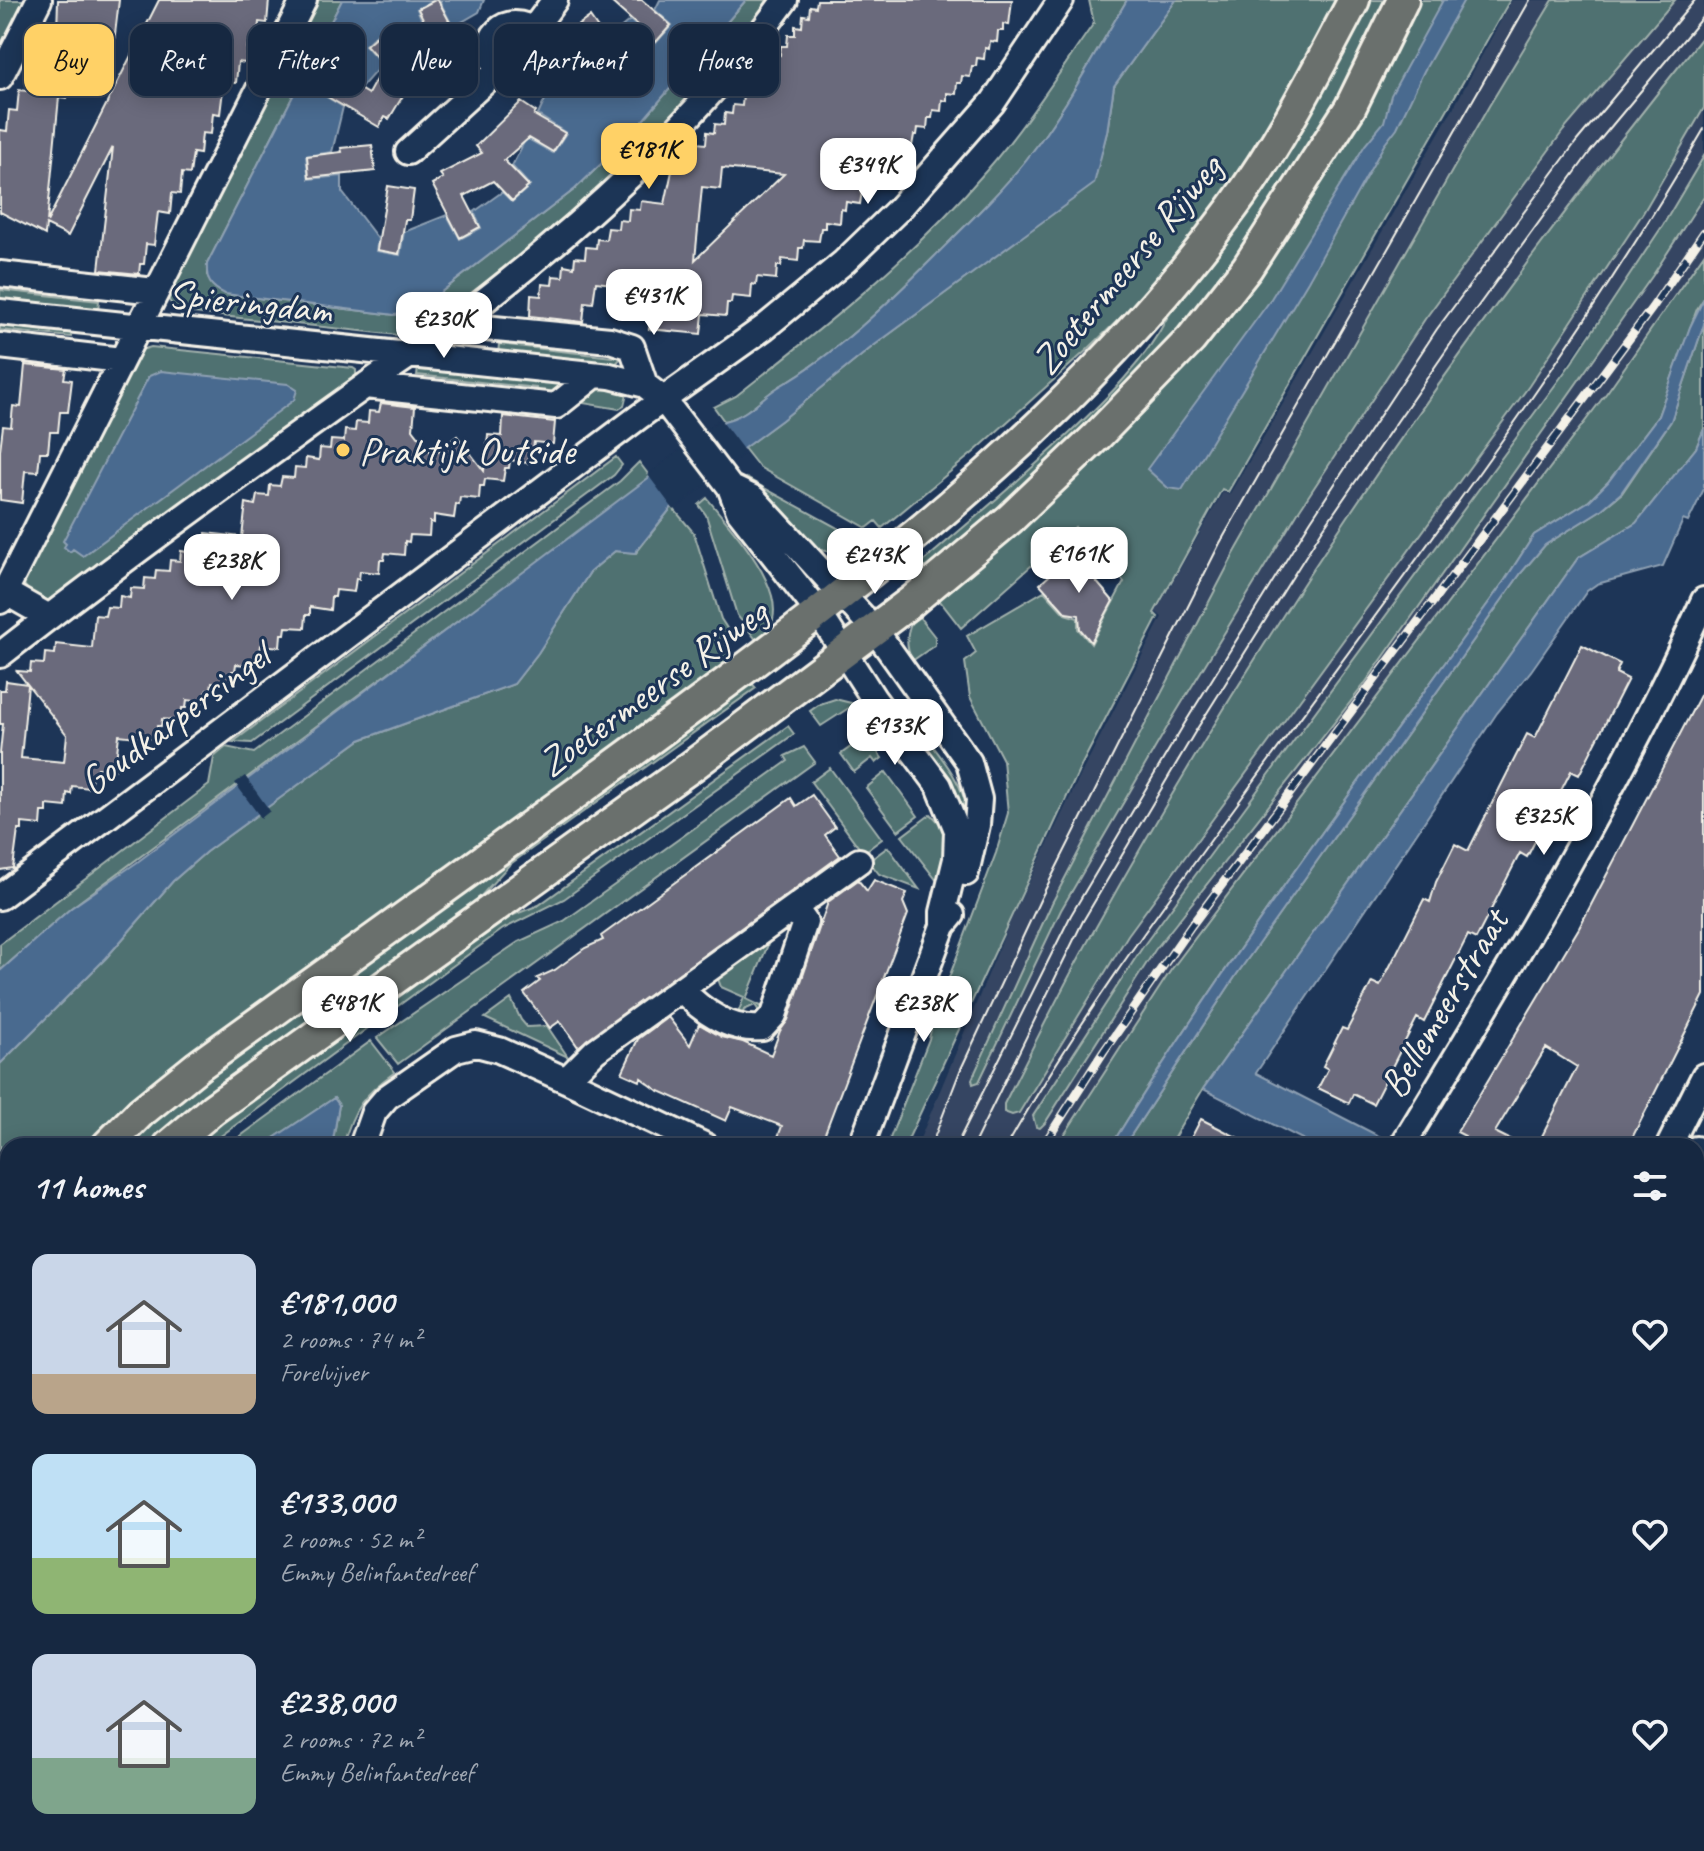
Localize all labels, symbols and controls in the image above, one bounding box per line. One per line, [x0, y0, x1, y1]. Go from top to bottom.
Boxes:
chip: Buy [24, 24, 114, 96]
chip: Rent [130, 24, 232, 96]
chip: Filters [248, 24, 365, 96]
chip: New [381, 24, 478, 96]
chip: Apartment [494, 24, 653, 96]
chip: House [669, 24, 779, 96]
pin: €181K [593, 123, 705, 191]
text: €181K [619, 132, 679, 165]
pin: €349K [812, 138, 924, 206]
street label: Zoetermeerse Rijweg [1020, 142, 1235, 385]
text: €349K [838, 147, 898, 180]
street label: Spieringdam [165, 269, 336, 336]
pin: €431K [598, 269, 710, 337]
text: €431K [624, 278, 684, 311]
pin: €230K [388, 292, 500, 360]
text: €230K [414, 301, 474, 334]
place label: Praktijk Outside [359, 426, 578, 476]
marker: Praktijk Outside [334, 441, 352, 459]
pin: €161K [1023, 527, 1135, 595]
pin: €243K [819, 528, 931, 596]
pin: €238K [176, 534, 288, 602]
text: €161K [1049, 536, 1109, 569]
text: €243K [845, 537, 905, 570]
text: €238K [202, 543, 262, 576]
street label: Zoetermeerse Rijweg [528, 586, 779, 788]
street label: Goudkarpersingel [70, 627, 285, 807]
pin: €133K [839, 699, 951, 767]
text: €133K [865, 708, 925, 741]
pin: €325K [1488, 789, 1600, 857]
text: €325K [1514, 798, 1574, 831]
street label: Bellemeerstraat [1368, 897, 1521, 1107]
pin: €481K [294, 976, 406, 1044]
pin: €238K [868, 976, 980, 1044]
text: €481K [320, 985, 380, 1018]
text: €238K [894, 985, 954, 1018]
icon: filters [1628, 1164, 1672, 1208]
text: 11 homes [32, 1165, 143, 1208]
text: €181,000 [280, 1280, 394, 1323]
icon: home [96, 1286, 192, 1382]
icon: heart [1628, 1312, 1672, 1356]
text: 2 rooms · 74 m² [280, 1323, 421, 1356]
text: Forelvijver [280, 1356, 368, 1389]
text: €133,000 [280, 1480, 394, 1523]
icon: home [96, 1486, 192, 1582]
icon: heart [1628, 1512, 1672, 1556]
text: 2 rooms · 52 m² [280, 1523, 421, 1556]
text: Emmy Belinfantedreef [280, 1556, 474, 1589]
text: €238,000 [280, 1680, 394, 1723]
icon: home [96, 1686, 192, 1782]
icon: heart [1628, 1712, 1672, 1756]
text: 2 rooms · 72 m² [280, 1723, 421, 1756]
text: Emmy Belinfantedreef [280, 1756, 474, 1789]

